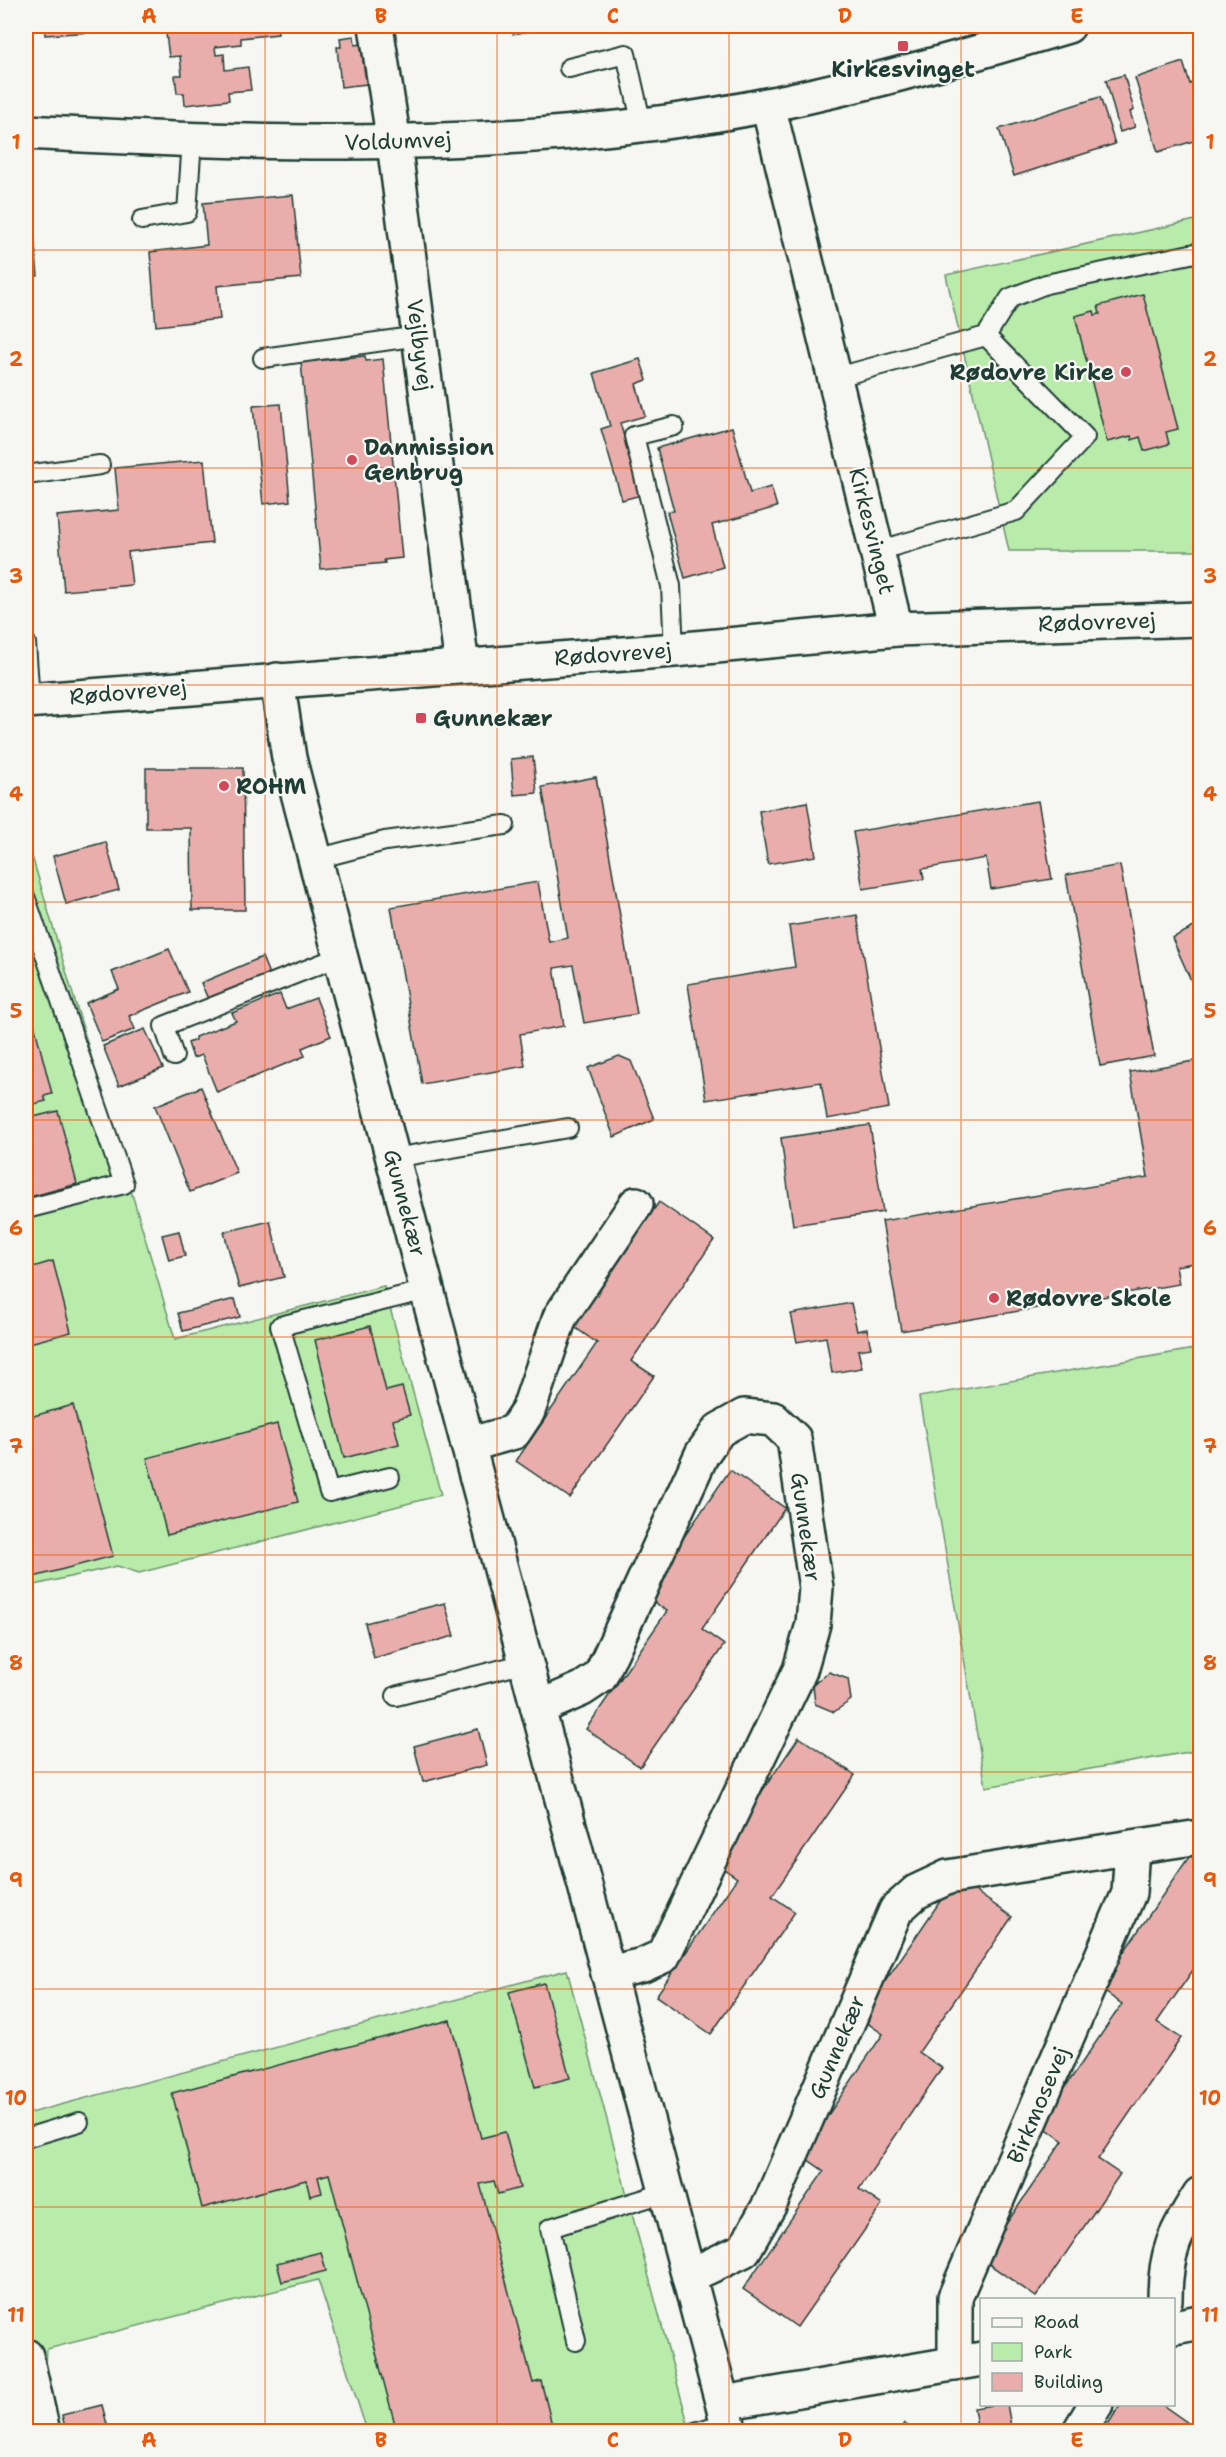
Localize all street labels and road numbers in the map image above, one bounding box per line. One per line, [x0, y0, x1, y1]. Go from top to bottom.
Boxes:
street label: Voldumvej [344, 125, 452, 157]
street label: Vejlbyvej [400, 297, 440, 393]
street label: Kirkesvinget [842, 465, 902, 597]
street label: Rødovrevej [1038, 605, 1156, 639]
street label: Rødovrevej [553, 635, 673, 673]
street label: Rødovrevej [68, 672, 188, 712]
street label: Gunnekær [377, 1146, 433, 1260]
street label: Gunnekær [784, 1470, 828, 1584]
street label: Gunnekær [802, 1991, 872, 2103]
street label: Birkmosevej [1000, 2042, 1076, 2168]

